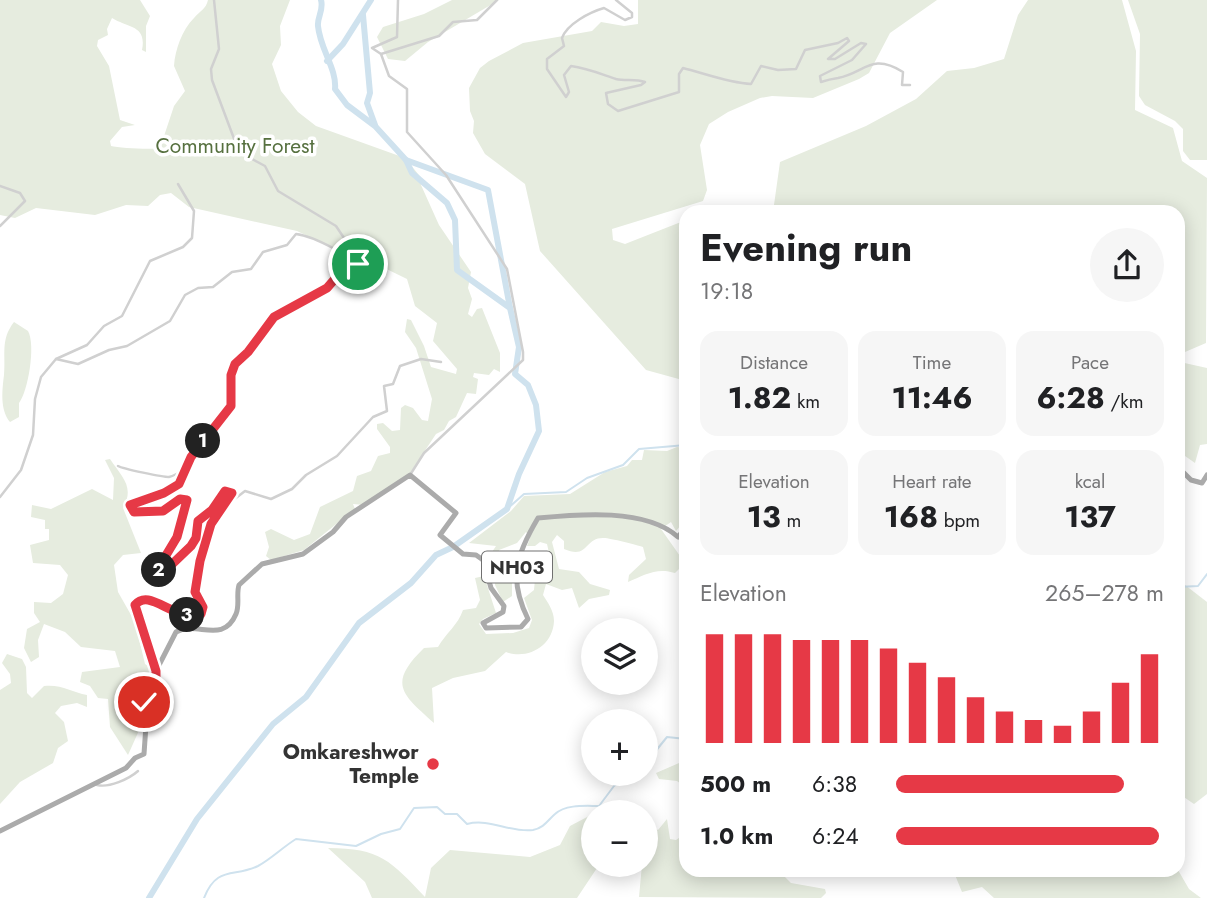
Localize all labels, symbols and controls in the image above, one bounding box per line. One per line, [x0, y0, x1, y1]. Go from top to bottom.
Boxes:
park label: Community Forest [155, 131, 315, 161]
text: Evening run [700, 220, 912, 275]
button: share [1090, 228, 1164, 302]
pin [328, 234, 388, 294]
icon: arrive [339, 245, 377, 283]
text: 19:18 [700, 274, 753, 308]
text: Distance [740, 349, 808, 376]
text: Time [913, 349, 951, 376]
text: Pace [1071, 349, 1109, 376]
text: 1.82 [728, 376, 791, 419]
text: 11:46 [891, 376, 973, 419]
text: 6:28 [1037, 376, 1105, 419]
text: km [791, 388, 820, 415]
text: /km [1105, 388, 1143, 415]
pin: 1 [186, 424, 220, 458]
text: 1 [198, 427, 207, 454]
text: Elevation [738, 468, 810, 495]
text: Heart rate [892, 468, 972, 495]
text: kcal [1075, 468, 1105, 495]
text: 13 [747, 495, 781, 538]
text: 168 [884, 495, 938, 538]
text: 137 [1064, 495, 1116, 538]
text: m [781, 507, 801, 534]
text: bpm [938, 507, 980, 534]
pin: 2 [142, 552, 176, 588]
road number: NH03 [482, 552, 552, 582]
text: 2 [152, 556, 165, 583]
text: Elevation [700, 576, 787, 610]
text: 265–278 m [1045, 576, 1164, 610]
pin: 3 [170, 598, 204, 632]
text: 3 [181, 601, 192, 628]
map controls [581, 618, 658, 877]
button: layers [581, 618, 658, 695]
pin [114, 672, 174, 732]
icon: check [125, 683, 163, 721]
button: + [581, 709, 658, 786]
place label: Omkareshwor Temple [283, 737, 419, 791]
marker: Omkareshwor Temple [425, 756, 441, 772]
text: 500 m [700, 767, 771, 801]
text: 6:38 [812, 767, 857, 801]
button: − [581, 800, 658, 877]
text: 1.0 km [700, 819, 773, 853]
text: 6:24 [812, 819, 859, 853]

